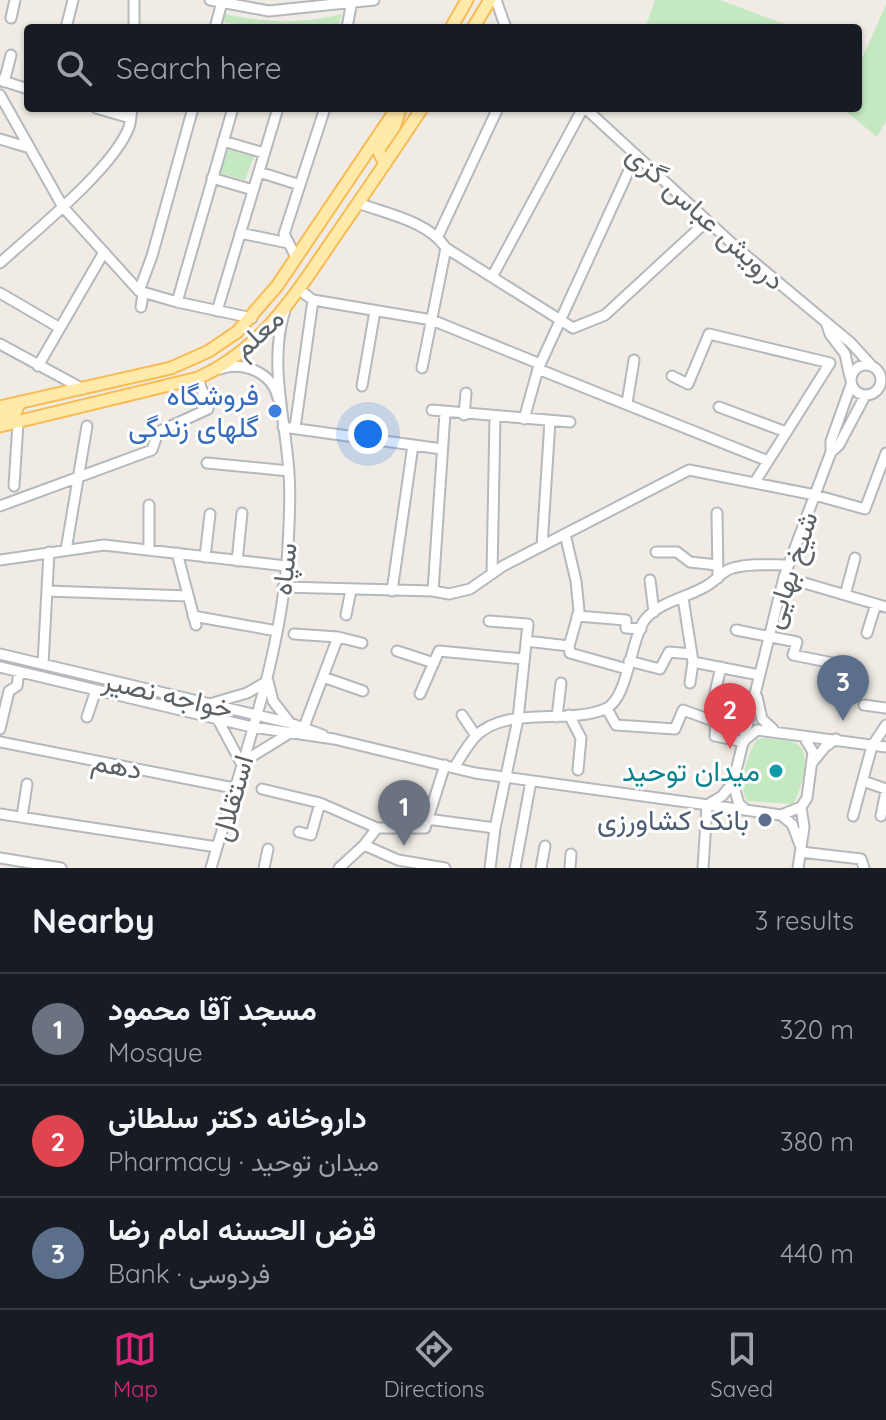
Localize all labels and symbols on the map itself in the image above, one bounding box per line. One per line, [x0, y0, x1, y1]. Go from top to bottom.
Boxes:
street label: درویش عباس گزی [619, 136, 793, 298]
street label: معلم [225, 300, 292, 367]
place label: فروشگاه گلهای زندگی [128, 377, 259, 445]
marker: فروشگاه گلهای زندگی [266, 402, 284, 420]
your location [348, 414, 388, 454]
street label: شیخ بهایی [754, 507, 828, 634]
street label: سپاه [263, 541, 306, 597]
pin: 3 [817, 655, 869, 721]
street label: خواجه نصیر [98, 661, 237, 726]
pin: 2 [704, 683, 756, 749]
street label: دهم [89, 743, 145, 788]
street label: استقلال [203, 751, 260, 845]
place label: میدان توحید [622, 753, 760, 789]
marker: میدان توحید [767, 762, 785, 780]
pin: 1 [378, 780, 430, 846]
place label: بانک کشاورزی [597, 802, 749, 838]
marker: بانک کشاورزی [756, 811, 774, 829]

